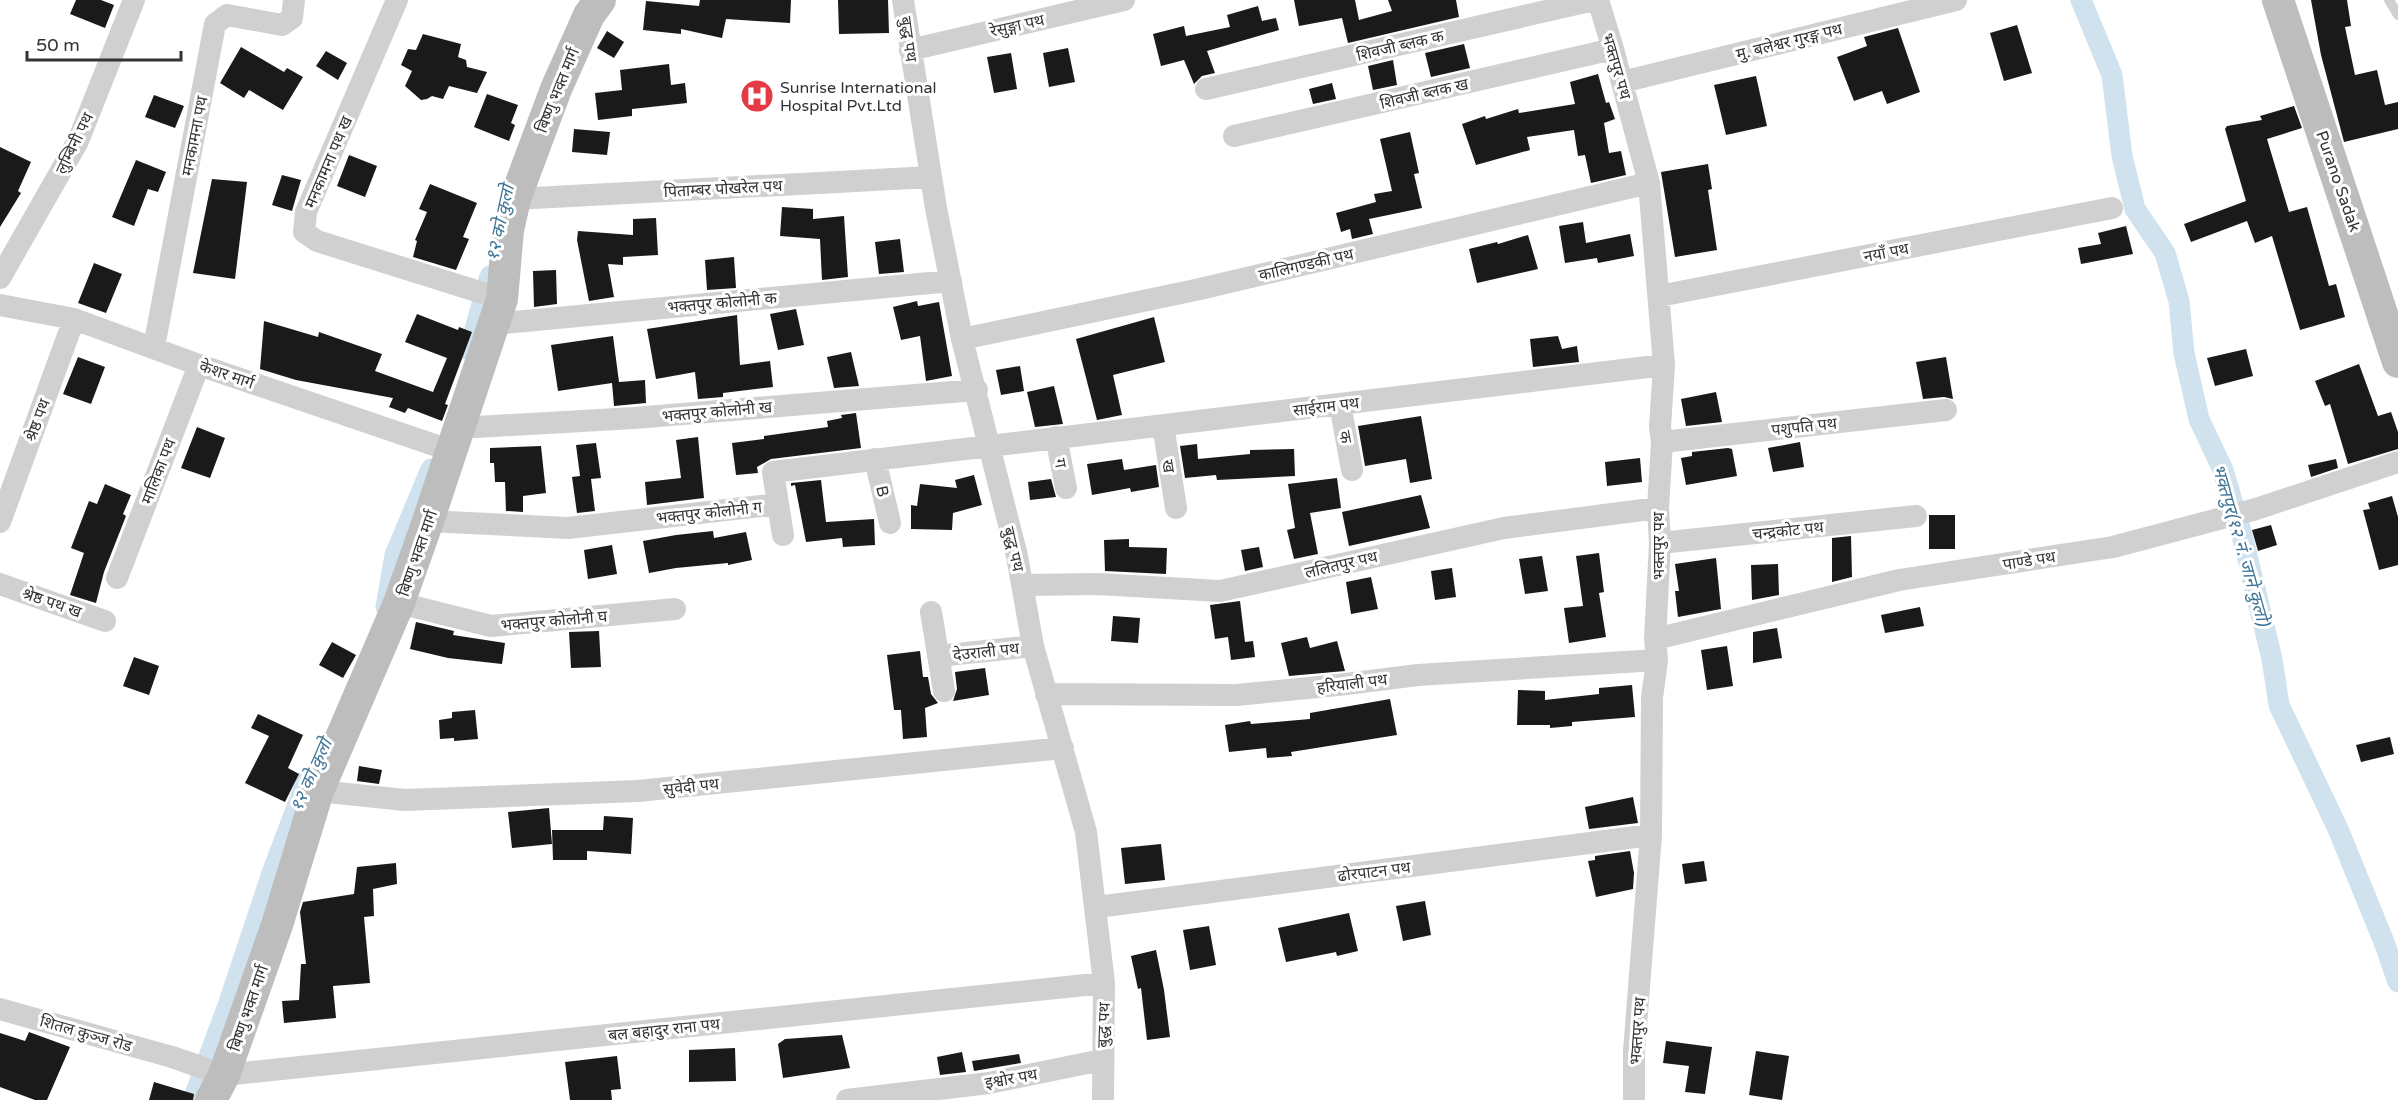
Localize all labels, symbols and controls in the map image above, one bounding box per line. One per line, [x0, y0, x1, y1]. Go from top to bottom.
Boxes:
street label: रेसुङ्गा पथ [988, 10, 1047, 42]
street label: बुद्ध पथ [895, 15, 921, 64]
street label: मु. बलेश्वर गुरङ्ग पथ [1734, 19, 1845, 65]
scale bar [27, 24, 182, 62]
street label: शिवजी ब्लक क [1355, 26, 1447, 66]
street label: भक्तपुर पथ [1597, 31, 1635, 102]
text: 50 m [36, 34, 80, 56]
street label: बिष्णु भक्त मार्ग [532, 44, 584, 136]
street label: शिवजी ब्लक ख [1378, 74, 1471, 114]
hospital icon: Sunrise International Hospital Pvt.Ltd [739, 78, 775, 114]
place label: Sunrise International Hospital Pvt.Ltd [780, 78, 936, 116]
street label: मनकामना पथ [177, 94, 213, 178]
street label: लुम्बिनी पथ [51, 109, 99, 177]
street label: मनकामना पथ ख [301, 112, 358, 211]
street label: Purano Sadak [2311, 128, 2365, 235]
street label: पिताम्बर पोखरेल पथ [663, 176, 784, 202]
water label: १२ को कुलो [481, 180, 519, 263]
street label: नयाँ पथ [1862, 239, 1911, 267]
street label: कालिगण्डकी पथ [1257, 244, 1356, 286]
street label: भक्तपुर कोलोनी क [667, 288, 778, 318]
street label: केशर मार्ग [197, 356, 258, 394]
street label: साईराम पथ [1292, 393, 1361, 421]
street label: श्रेष्ठ पथ [21, 395, 55, 445]
street label: भक्तपुर कोलोनी ख [661, 397, 774, 427]
street label: पशुपति पथ [1770, 414, 1839, 440]
street label: क [1334, 429, 1356, 446]
street label: मालिका पथ [137, 435, 181, 507]
street label: ग [1049, 457, 1071, 470]
street label: ख [1157, 458, 1179, 475]
water label: भक्तपुर(१२ नं. जाने कुलो) [2207, 461, 2275, 630]
street label: B [871, 484, 893, 499]
street label: भक्तपुर कोलोनी ग [655, 497, 764, 528]
street label: बिष्णु भक्त मार्ग [394, 507, 442, 599]
street label: भक्तपुर पथ [1649, 511, 1669, 580]
street label: चन्द्रकोट पथ [1751, 517, 1826, 545]
street label: बुद्ध पथ [998, 525, 1028, 574]
street label: ललितपुर पथ [1303, 547, 1380, 583]
street label: पाण्डे पथ [2001, 547, 2058, 575]
street label: श्रेष्ठ पथ ख [19, 583, 85, 623]
street label: भक्तपुर कोलोनी घ [500, 606, 609, 636]
street label: देउराली पथ [952, 638, 1021, 665]
street label: हरियाली पथ [1316, 670, 1389, 698]
water label: १२ को कुलो [285, 732, 338, 815]
street label: सुवेदी पथ [662, 774, 721, 800]
street label: ढोरपाटन पथ [1336, 858, 1413, 886]
street label: बिष्णु भक्त मार्ग [225, 962, 273, 1054]
street label: भक्तपुर पथ [1626, 996, 1650, 1066]
street label: बुद्ध पथ [1093, 1001, 1115, 1048]
street label: शितल कुञ्ज रोड [37, 1011, 134, 1057]
street label: बल बहादुर राना पथ [607, 1014, 722, 1046]
street label: इश्वोर पथ [983, 1064, 1040, 1093]

